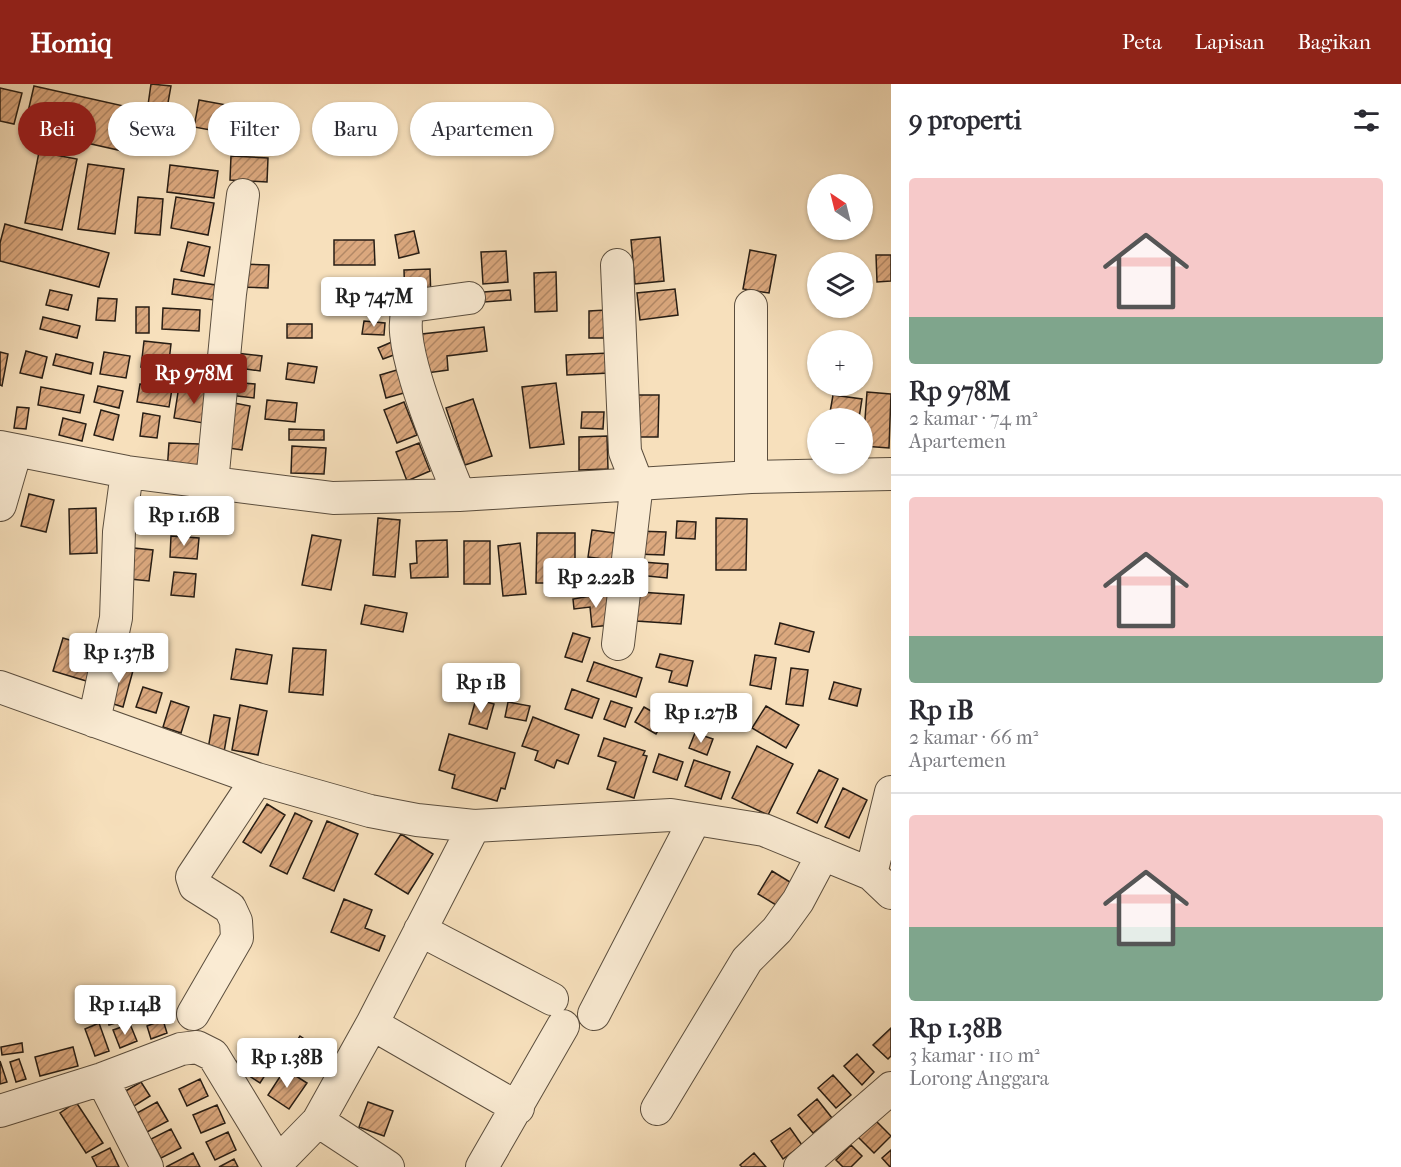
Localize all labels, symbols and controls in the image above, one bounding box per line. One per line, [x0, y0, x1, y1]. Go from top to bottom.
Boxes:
text: Homiq [30, 26, 112, 59]
text: Peta [1122, 30, 1162, 54]
text: Lapisan [1195, 30, 1264, 54]
text: Bagikan [1297, 30, 1371, 54]
chip: Beli [18, 102, 96, 156]
chip: Sewa [108, 102, 196, 156]
chip: Filter [208, 102, 300, 156]
chip: Baru [312, 102, 398, 156]
chip: Apartemen [410, 102, 554, 156]
icon: filters [1350, 104, 1383, 137]
text: 9 properti [909, 105, 1021, 136]
north arrow [807, 174, 873, 240]
map controls [807, 174, 873, 474]
icon: home [1092, 217, 1200, 325]
button: layers [807, 252, 873, 318]
pin: Rp 747M [319, 277, 429, 328]
text: Rp 747M [335, 285, 413, 308]
button: + [807, 330, 873, 396]
pin: Rp 978M [139, 354, 249, 405]
text: Rp 978M [155, 362, 233, 385]
text: Rp 978M [909, 376, 1011, 407]
text: 2 kamar · 74 m² [909, 407, 1038, 430]
button: − [807, 408, 873, 474]
text: Apartemen [909, 430, 1006, 453]
pin: Rp 1.16B [122, 496, 246, 547]
text: Rp 1.16B [148, 504, 220, 527]
icon: home [1092, 536, 1200, 644]
pin: Rp 2.22B [534, 558, 658, 609]
text: Rp 2.22B [557, 566, 635, 589]
pin: Rp 1.37B [57, 633, 181, 684]
text: Rp 1.37B [83, 641, 155, 664]
pin: Rp 1B [439, 663, 523, 714]
text: Rp 1B [456, 671, 506, 694]
pin: Rp 1.27B [639, 693, 763, 744]
text: Rp 1B [909, 695, 974, 726]
text: Rp 1.27B [664, 701, 738, 724]
text: 2 kamar · 66 m² [909, 726, 1038, 749]
text: Apartemen [909, 749, 1006, 772]
icon: home [1092, 854, 1200, 962]
pin: Rp 1.14B [63, 985, 187, 1036]
text: Rp 1.14B [89, 993, 161, 1016]
text: Rp 1.38B [909, 1013, 1002, 1044]
pin: Rp 1.38B [225, 1038, 349, 1089]
text: 3 kamar · 110 m² [909, 1044, 1040, 1067]
text: Rp 1.38B [251, 1046, 323, 1069]
text: Lorong Anggara [909, 1067, 1049, 1090]

